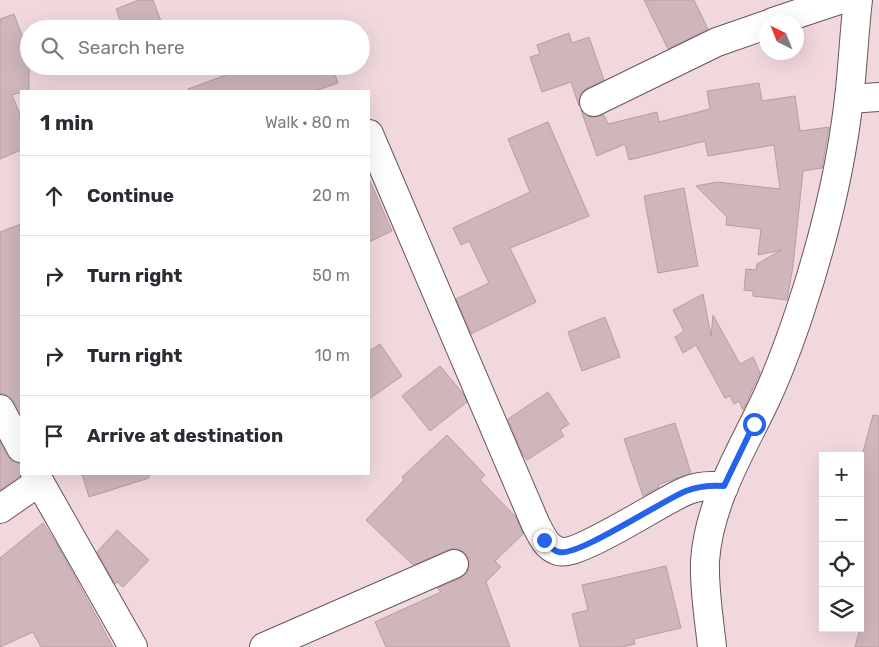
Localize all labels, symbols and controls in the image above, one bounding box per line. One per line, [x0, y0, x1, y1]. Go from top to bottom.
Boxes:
north arrow [759, 15, 804, 60]
search box [20, 20, 370, 75]
icon: search [38, 34, 66, 62]
text: Search here [78, 36, 185, 59]
text: 1 min [40, 110, 94, 135]
text: Walk · 80 m [265, 113, 350, 132]
icon: ahead [40, 182, 68, 210]
text: Continue [87, 184, 174, 207]
text: 20 m [312, 186, 350, 205]
icon: right [40, 262, 68, 290]
text: Turn right [87, 264, 182, 287]
text: 50 m [312, 266, 350, 285]
icon: right [40, 342, 68, 370]
text: Turn right [87, 344, 182, 367]
text: 10 m [315, 346, 350, 365]
route start [743, 413, 766, 436]
icon: arrive [40, 422, 68, 450]
text: Arrive at destination [87, 424, 283, 447]
map controls [819, 452, 864, 632]
button: + [819, 452, 864, 497]
button: − [819, 497, 864, 542]
route end [533, 529, 556, 552]
button: locate [819, 542, 864, 587]
button: layers [819, 587, 864, 632]

